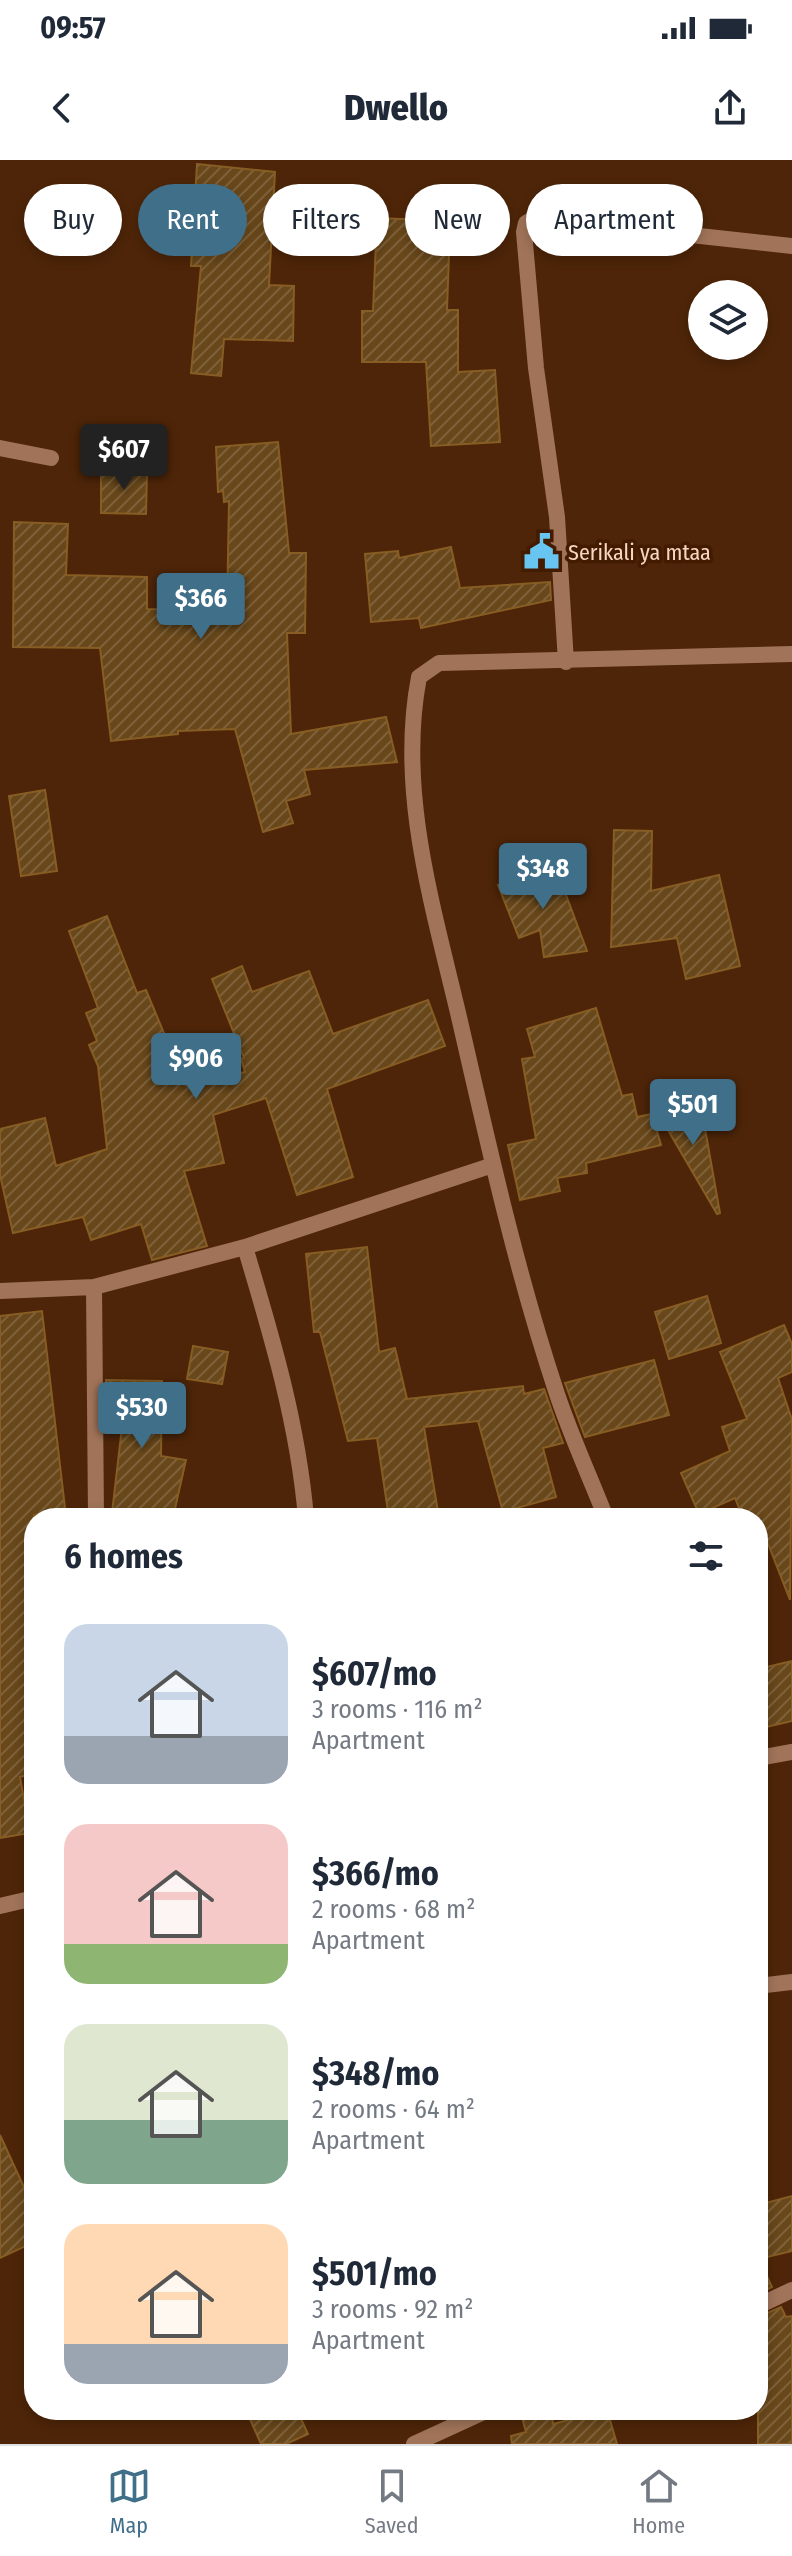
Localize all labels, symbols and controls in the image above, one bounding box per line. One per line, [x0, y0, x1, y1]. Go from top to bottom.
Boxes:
text: 09:57 [40, 10, 106, 46]
icon: back [40, 86, 84, 130]
text: Dwello [344, 86, 448, 130]
icon: share [708, 86, 752, 130]
chip: Buy [24, 184, 122, 256]
chip: Rent [138, 184, 247, 256]
chip: Filters [263, 184, 389, 256]
chip: New [405, 184, 510, 256]
chip: Apartment [526, 184, 703, 256]
map controls [688, 280, 768, 360]
button: layers [688, 280, 768, 360]
pin: $607 [77, 424, 171, 492]
text: $607 [98, 434, 150, 465]
public building icon: Serikali ya mtaa [523, 533, 561, 571]
place label: Serikali ya mtaa [568, 539, 711, 566]
pin: $366 [154, 573, 248, 641]
text: $366 [175, 583, 227, 614]
pin: $348 [496, 843, 590, 911]
text: $348 [517, 853, 569, 884]
pin: $906 [149, 1033, 243, 1101]
text: $906 [169, 1043, 223, 1074]
pin: $501 [646, 1079, 740, 1147]
text: $501 [668, 1089, 718, 1120]
pin: $530 [95, 1382, 189, 1450]
text: $530 [116, 1392, 168, 1423]
icon: filters [684, 1534, 728, 1578]
text: 6 homes [64, 1536, 183, 1577]
text: $607/mo [312, 1653, 437, 1694]
icon: home [128, 1656, 224, 1752]
text: 3 rooms · 116 m² [312, 1694, 483, 1725]
text: Apartment [312, 1725, 425, 1756]
text: $366/mo [312, 1853, 439, 1894]
icon: home [128, 1856, 224, 1952]
text: 2 rooms · 68 m² [312, 1894, 475, 1925]
text: Apartment [312, 1925, 425, 1956]
text: $348/mo [312, 2053, 439, 2094]
icon: home [128, 2056, 224, 2152]
text: 2 rooms · 64 m² [312, 2094, 475, 2125]
text: Apartment [312, 2125, 425, 2156]
text: $501/mo [312, 2253, 437, 2294]
icon: home [128, 2256, 224, 2352]
text: 3 rooms · 92 m² [312, 2294, 473, 2325]
text: Apartment [312, 2325, 425, 2356]
tab: Map [107, 2464, 151, 2539]
tab: Saved [365, 2464, 419, 2539]
tab: Home [632, 2464, 685, 2539]

